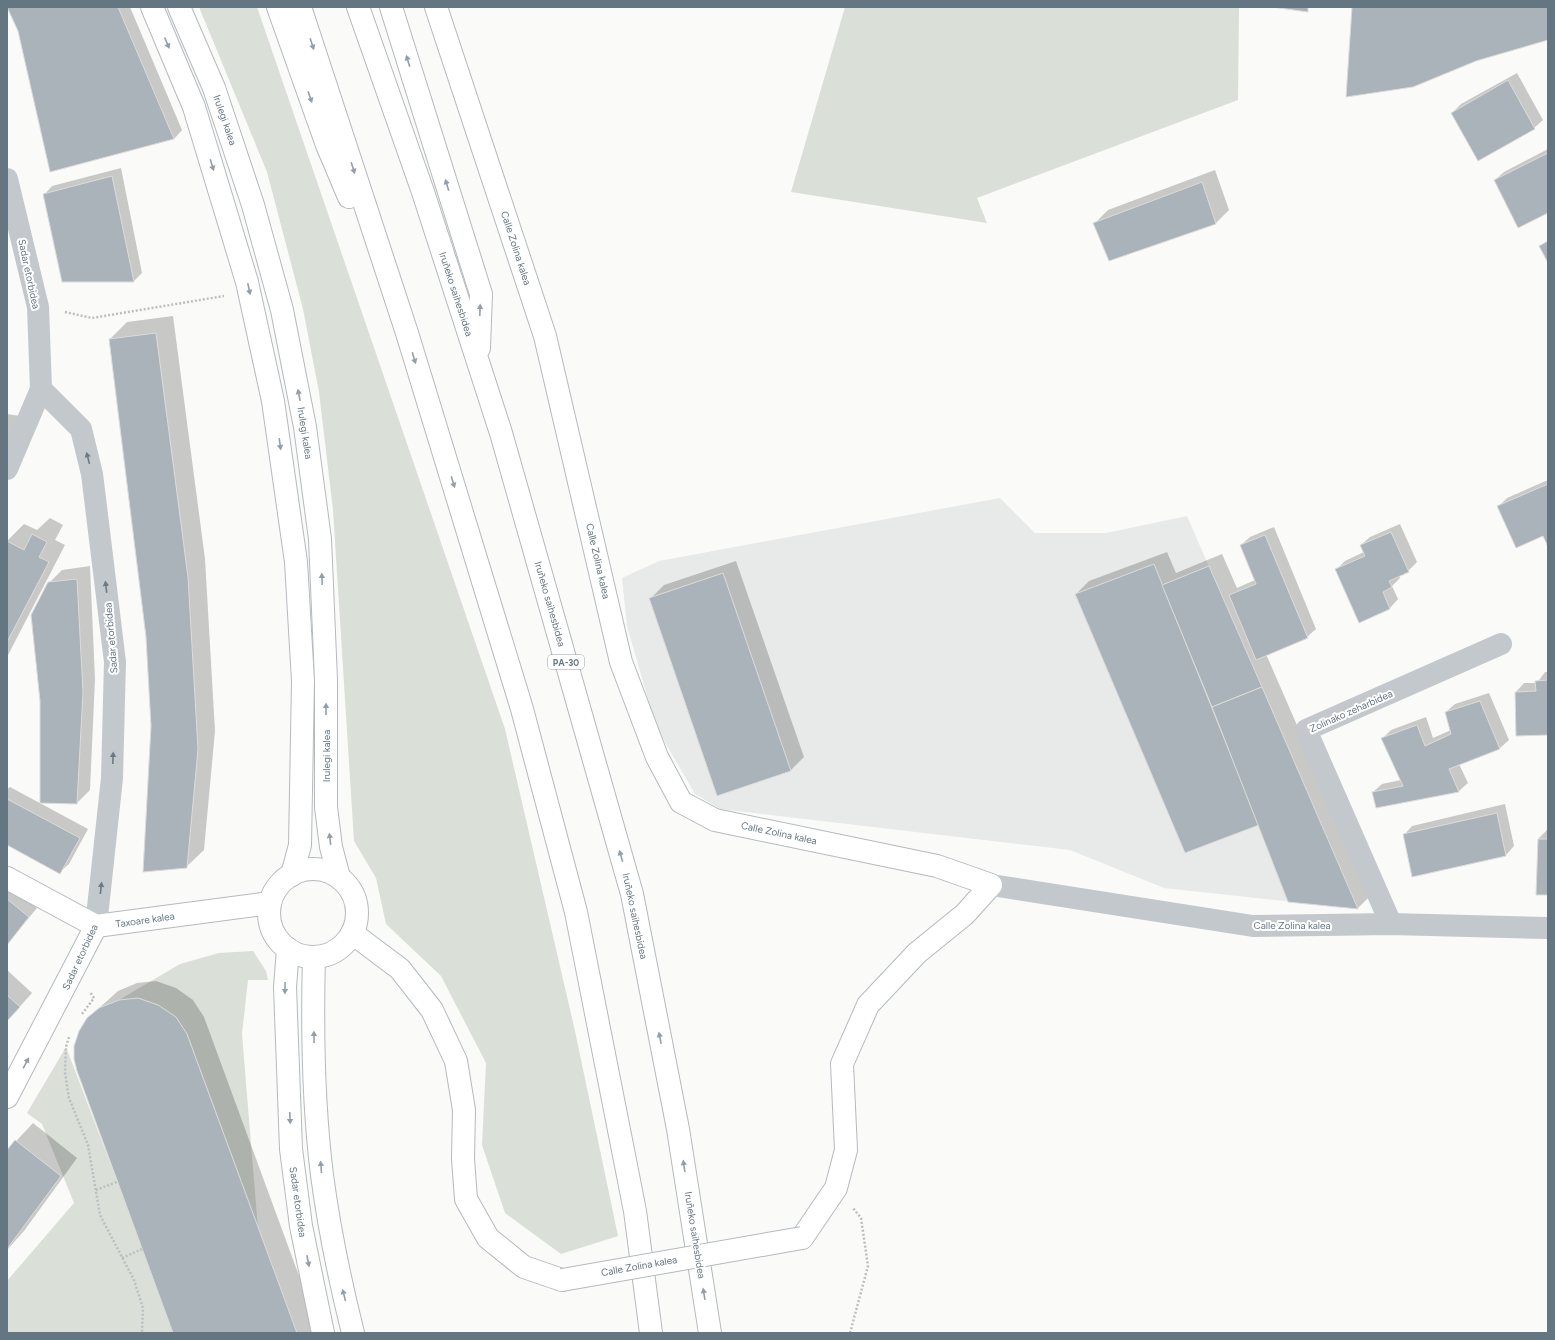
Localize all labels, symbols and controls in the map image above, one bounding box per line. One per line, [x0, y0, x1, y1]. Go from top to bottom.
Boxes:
one-way arrow [165, 37, 171, 49]
one-way arrow [310, 38, 316, 50]
one-way arrow [405, 55, 411, 67]
one-way arrow [307, 91, 313, 103]
street label: Irulegi kalea [210, 93, 240, 147]
one-way arrow [209, 159, 215, 171]
one-way arrow [350, 162, 356, 174]
one-way arrow [444, 179, 450, 191]
street label: Calle Zolina kalea [498, 209, 534, 287]
street label: Sadar etorbidea [15, 238, 43, 310]
street label: Iruñeko saihesbidea [436, 250, 476, 338]
one-way arrow [246, 283, 252, 296]
one-way arrow [477, 303, 483, 316]
one-way arrow [412, 352, 418, 364]
one-way arrow [295, 389, 301, 401]
street label: Irulegi kalea [294, 406, 316, 460]
one-way arrow [277, 438, 283, 450]
one-way arrow [85, 452, 91, 464]
one-way arrow [450, 476, 456, 488]
street label: Calle Zolina kalea [583, 522, 613, 600]
street label: Iruñeko saihesbidea [532, 560, 568, 648]
one-way arrow [318, 573, 325, 585]
one-way arrow [103, 581, 109, 593]
street label: Sadar etorbidea [101, 602, 121, 674]
road number: PA-30 [548, 655, 584, 669]
street label: Zolinako zeharbidea [1307, 687, 1395, 735]
one-way arrow [323, 702, 329, 715]
street label: Irulegi kalea [320, 730, 333, 782]
one-way arrow [109, 752, 116, 764]
street label: Calle Zolina kalea [740, 819, 818, 847]
one-way arrow [327, 833, 333, 845]
one-way arrow [618, 850, 624, 862]
street label: Iruñeko saihesbidea [619, 872, 651, 960]
one-way arrow [97, 882, 104, 894]
street label: Taxoare kalea [115, 909, 175, 931]
street label: Calle Zolina kalea [1253, 919, 1331, 932]
street label: Sadar etorbidea [59, 922, 101, 992]
one-way arrow [282, 982, 288, 995]
one-way arrow [310, 1031, 317, 1043]
one-way arrow [657, 1032, 663, 1044]
one-way arrow [23, 1057, 29, 1068]
one-way arrow [287, 1112, 293, 1125]
one-way arrow [681, 1160, 687, 1172]
one-way arrow [318, 1161, 325, 1173]
street label: Sadar etorbidea [287, 1166, 309, 1238]
street label: Iruñeko saihesbidea [682, 1190, 708, 1280]
street label: Calle Zolina kalea [600, 1253, 678, 1279]
one-way arrow [305, 1255, 311, 1267]
one-way arrow [701, 1288, 707, 1301]
one-way arrow [340, 1289, 346, 1301]

